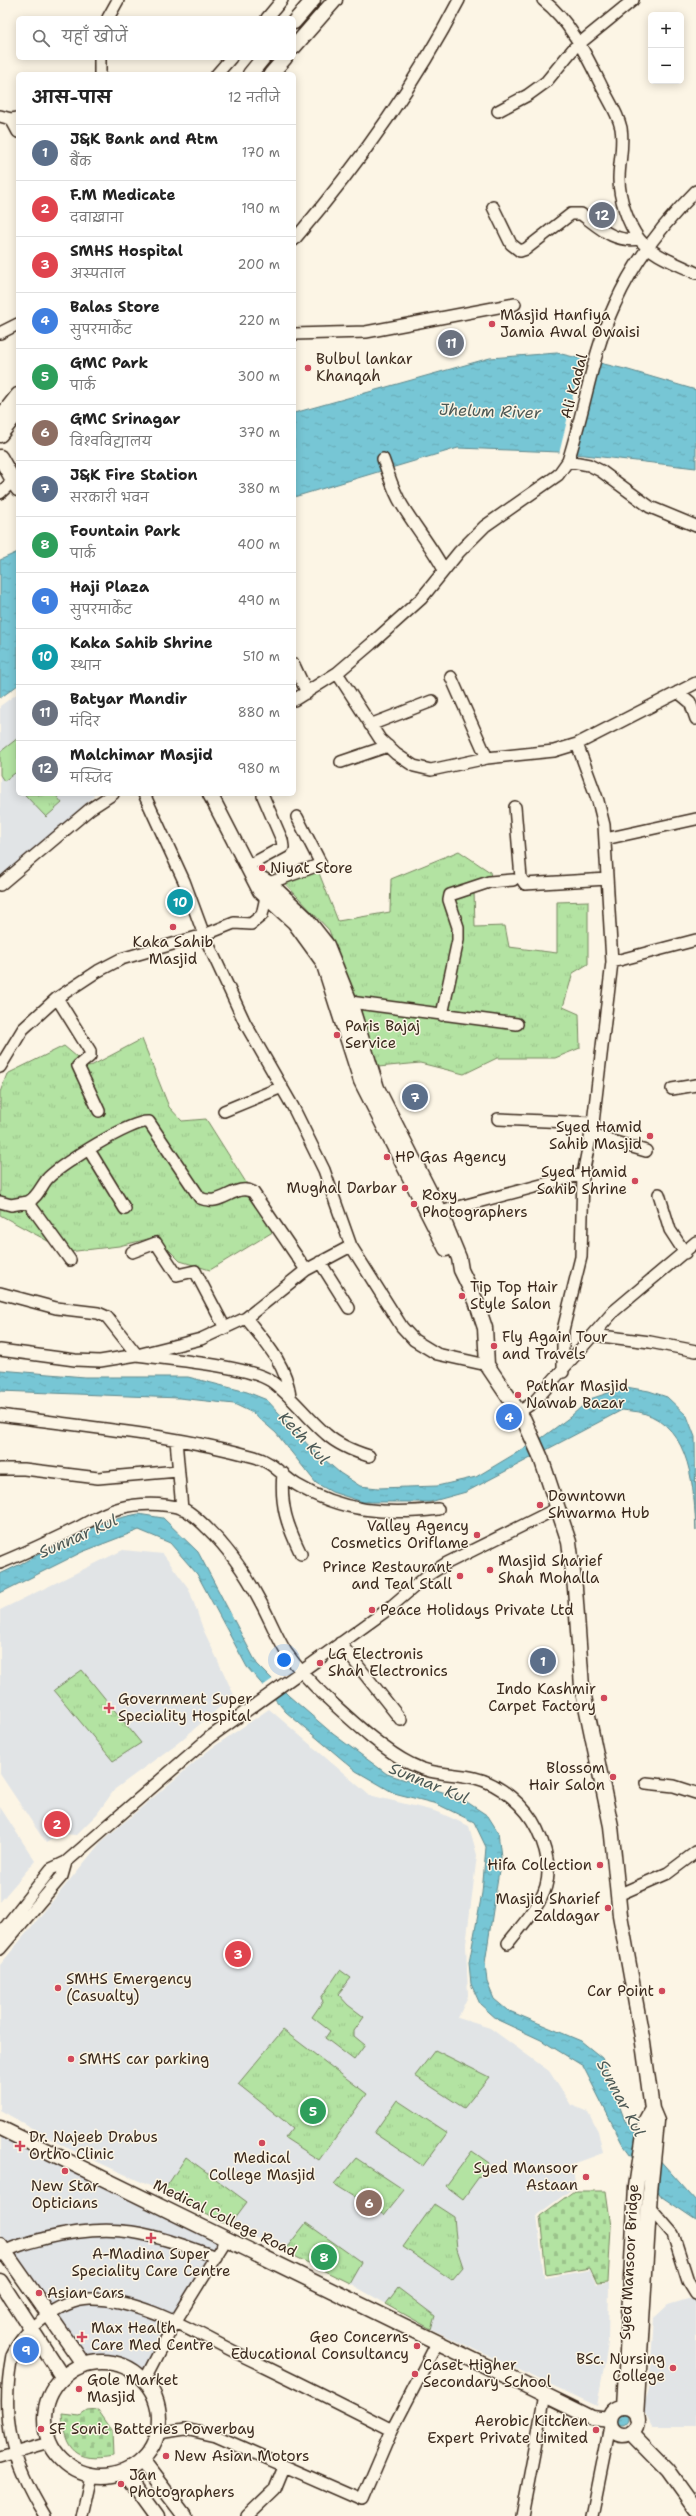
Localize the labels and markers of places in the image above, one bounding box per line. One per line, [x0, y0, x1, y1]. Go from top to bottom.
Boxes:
pin: 12 [589, 200, 615, 230]
place label: Masjid Hanfiya Jamia Awal Owaisi [500, 305, 640, 342]
marker: Masjid Hanfiya Jamia Awal Owaisi [487, 319, 497, 329]
pin: 11 [438, 328, 464, 358]
place label: Bulbul lankar Khanqah [316, 349, 413, 386]
marker: Bulbul lankar Khanqah [303, 363, 313, 373]
place label: Niyat Store [270, 858, 353, 878]
marker: Niyat Store [257, 863, 267, 873]
pin: 10 [167, 887, 193, 917]
marker: Kaka Sahib Masjid [168, 922, 178, 932]
place label: Kaka Sahib Masjid [133, 932, 213, 969]
place label: Paris Bajaj Service [345, 1016, 420, 1053]
marker: Paris Bajaj Service [332, 1030, 342, 1040]
pin: 7 [402, 1082, 428, 1112]
place label: Syed Hamid Sahib Masjid [549, 1117, 642, 1154]
marker: Syed Hamid Sahib Masjid [645, 1131, 655, 1141]
place label: HP Gas Agency [395, 1147, 506, 1167]
marker: HP Gas Agency [382, 1152, 392, 1162]
place label: Syed Hamid Sahib Shrine [537, 1162, 627, 1199]
marker: Syed Hamid Sahib Shrine [630, 1176, 640, 1186]
place label: Mughal Darbar [287, 1178, 397, 1198]
marker: Mughal Darbar [400, 1183, 410, 1193]
place label: Roxy Photographers [422, 1185, 528, 1222]
marker: Roxy Photographers [409, 1199, 419, 1209]
place label: Tip Top Hair Style Salon [470, 1277, 558, 1314]
marker: Tip Top Hair Style Salon [457, 1291, 467, 1301]
place label: Fly Again Tour and Travels [502, 1327, 608, 1364]
marker: Fly Again Tour and Travels [489, 1341, 499, 1351]
place label: Pathar Masjid Nawab Bazar [526, 1376, 629, 1413]
marker: Pathar Masjid Nawab Bazar [513, 1390, 523, 1400]
pin: 4 [496, 1402, 522, 1432]
place label: Downtown Shwarma Hub [548, 1486, 650, 1523]
marker: Downtown Shwarma Hub [535, 1500, 545, 1510]
place label: Valley Agency Cosmetics Oriflame [331, 1516, 469, 1553]
marker: Valley Agency Cosmetics Oriflame [472, 1530, 482, 1540]
place label: Masjid Sharief Shah Mohalla [498, 1551, 603, 1588]
place label: Prince Restaurant and Teal Stall [323, 1557, 452, 1594]
marker: Masjid Sharief Shah Mohalla [485, 1565, 495, 1575]
marker: Prince Restaurant and Teal Stall [455, 1571, 465, 1581]
place label: Peace Holidays Private Ltd [380, 1600, 574, 1620]
marker: Peace Holidays Private Ltd [367, 1605, 377, 1615]
place label: LG Electronis Shah Electronics [328, 1644, 448, 1681]
pin: 1 [530, 1646, 556, 1676]
marker: LG Electronis Shah Electronics [315, 1658, 325, 1668]
place label: Indo Kashmir Carpet Factory [488, 1679, 596, 1716]
place label: Government Super Speciality Hospital [118, 1689, 252, 1726]
marker: Indo Kashmir Carpet Factory [599, 1693, 609, 1703]
marker: Government Super Speciality Hospital [103, 1702, 115, 1714]
place label: Blossom Hair Salon [529, 1758, 605, 1795]
marker: Blossom Hair Salon [608, 1772, 618, 1782]
pin: 2 [44, 1809, 70, 1839]
place label: Hifa Collection [487, 1855, 592, 1875]
marker: Hifa Collection [595, 1860, 605, 1870]
place label: Masjid Sharief Zaldagar [496, 1889, 601, 1926]
marker: Masjid Sharief Zaldagar [603, 1903, 613, 1913]
pin: 3 [225, 1939, 251, 1969]
place label: SMHS Emergency (Casualty) [66, 1969, 192, 2006]
place label: Car Point [587, 1981, 654, 2001]
marker: SMHS Emergency (Casualty) [53, 1983, 63, 1993]
marker: Car Point [657, 1986, 667, 1996]
place label: SMHS car parking [79, 2049, 209, 2069]
marker: SMHS car parking [66, 2054, 76, 2064]
pin: 5 [300, 2096, 326, 2126]
place label: Dr. Najeeb Drabus Ortho Clinic [29, 2127, 158, 2164]
marker: Medical College Masjid [257, 2138, 267, 2148]
marker: Dr. Najeeb Drabus Ortho Clinic [14, 2140, 26, 2152]
place label: Medical College Masjid [209, 2148, 316, 2185]
place label: Syed Mansoor Astaan [473, 2158, 578, 2195]
marker: New Star Opticians [60, 2166, 70, 2176]
marker: Syed Mansoor Astaan [581, 2172, 591, 2182]
place label: New Star Opticians [31, 2176, 99, 2213]
pin: 6 [356, 2188, 382, 2218]
marker: A-Madina Super Speciality Care Centre [145, 2232, 157, 2244]
pin: 8 [311, 2242, 337, 2272]
place label: A-Madina Super Speciality Care Centre [71, 2244, 231, 2281]
place label: Asian Cars [47, 2283, 125, 2303]
marker: Asian Cars [34, 2288, 44, 2298]
place label: Max Health Care Med Centre [91, 2318, 214, 2355]
place label: Geo Concerns Educational Consultancy [231, 2327, 409, 2364]
marker: Max Health Care Med Centre [76, 2331, 88, 2343]
pin: 9 [13, 2335, 39, 2365]
marker: Geo Concerns Educational Consultancy [412, 2341, 422, 2351]
place label: BSc. Nursing College [576, 2349, 665, 2386]
place label: Caset Higher Secondary School [423, 2355, 552, 2392]
marker: BSc. Nursing College [668, 2363, 678, 2373]
marker: Caset Higher Secondary School [410, 2369, 420, 2379]
place label: Gole Market Masjid [87, 2370, 178, 2407]
marker: Gole Market Masjid [74, 2384, 84, 2394]
place label: Aerobic Kitchen Expert Private Limited [427, 2411, 588, 2448]
place label: SF Sonic Batteries Powerbay [49, 2419, 255, 2439]
marker: SF Sonic Batteries Powerbay [36, 2424, 46, 2434]
marker: Aerobic Kitchen Expert Private Limited [591, 2425, 601, 2435]
place label: New Asian Motors [174, 2446, 309, 2466]
marker: New Asian Motors [161, 2451, 171, 2461]
place label: Jan Photographers [129, 2465, 235, 2502]
marker: Jan Photographers [116, 2479, 126, 2489]

